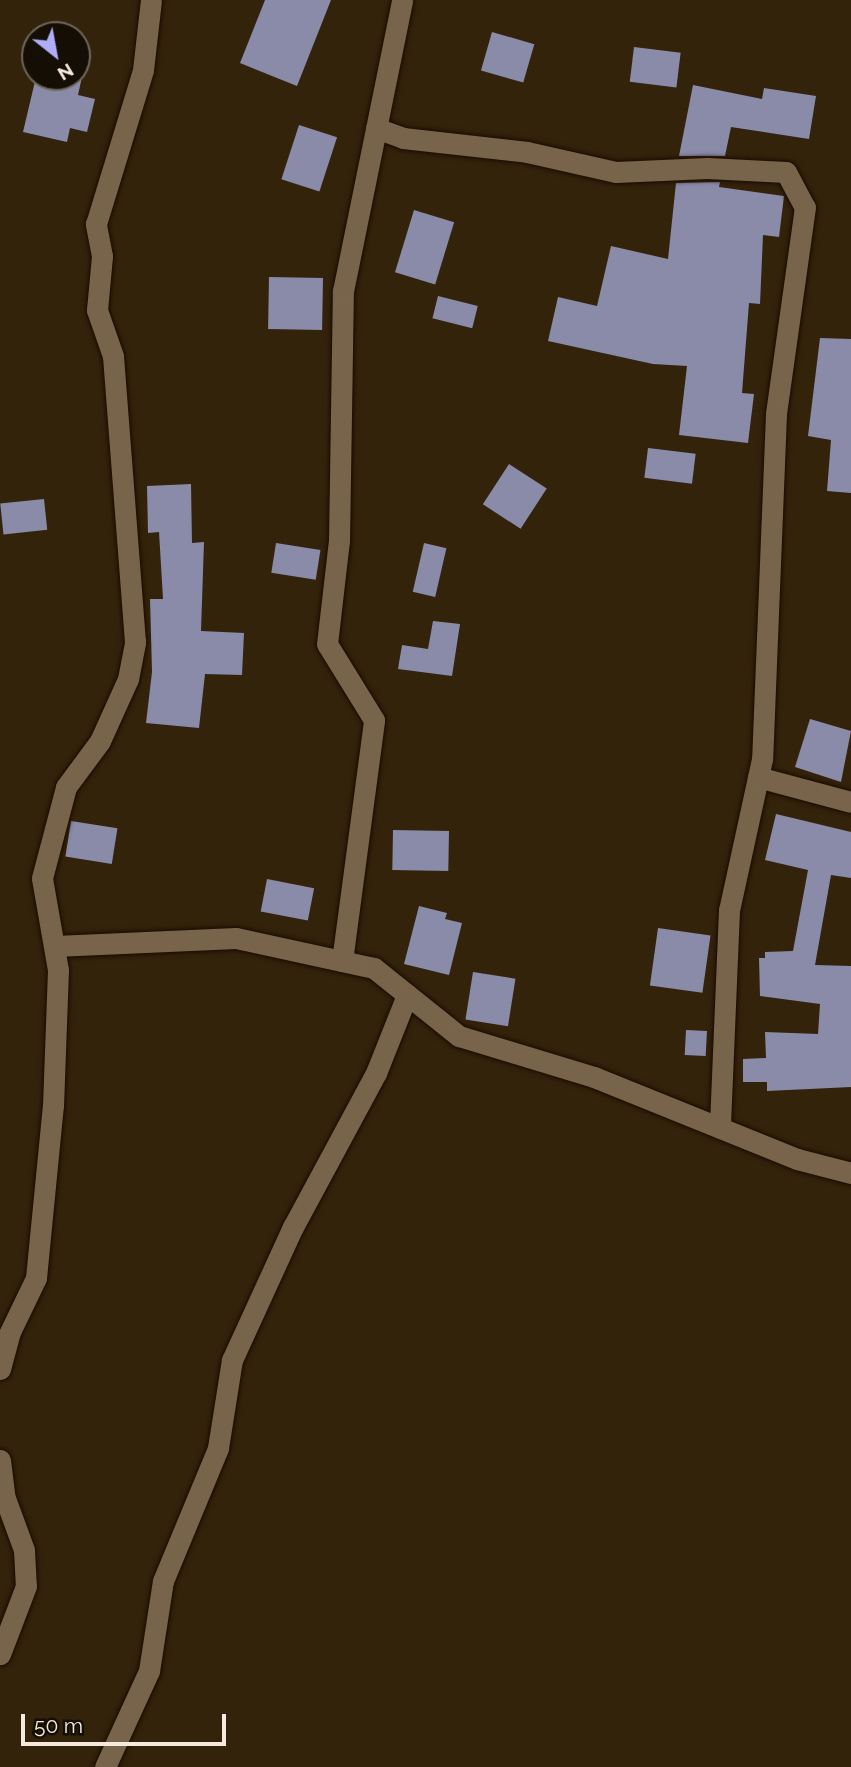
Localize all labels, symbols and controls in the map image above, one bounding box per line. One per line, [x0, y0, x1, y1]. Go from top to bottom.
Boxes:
north arrow [21, 21, 91, 91]
text: N [54, 59, 78, 85]
scale bar [24, 1700, 229, 1744]
text: 50 m [34, 1713, 83, 1738]

